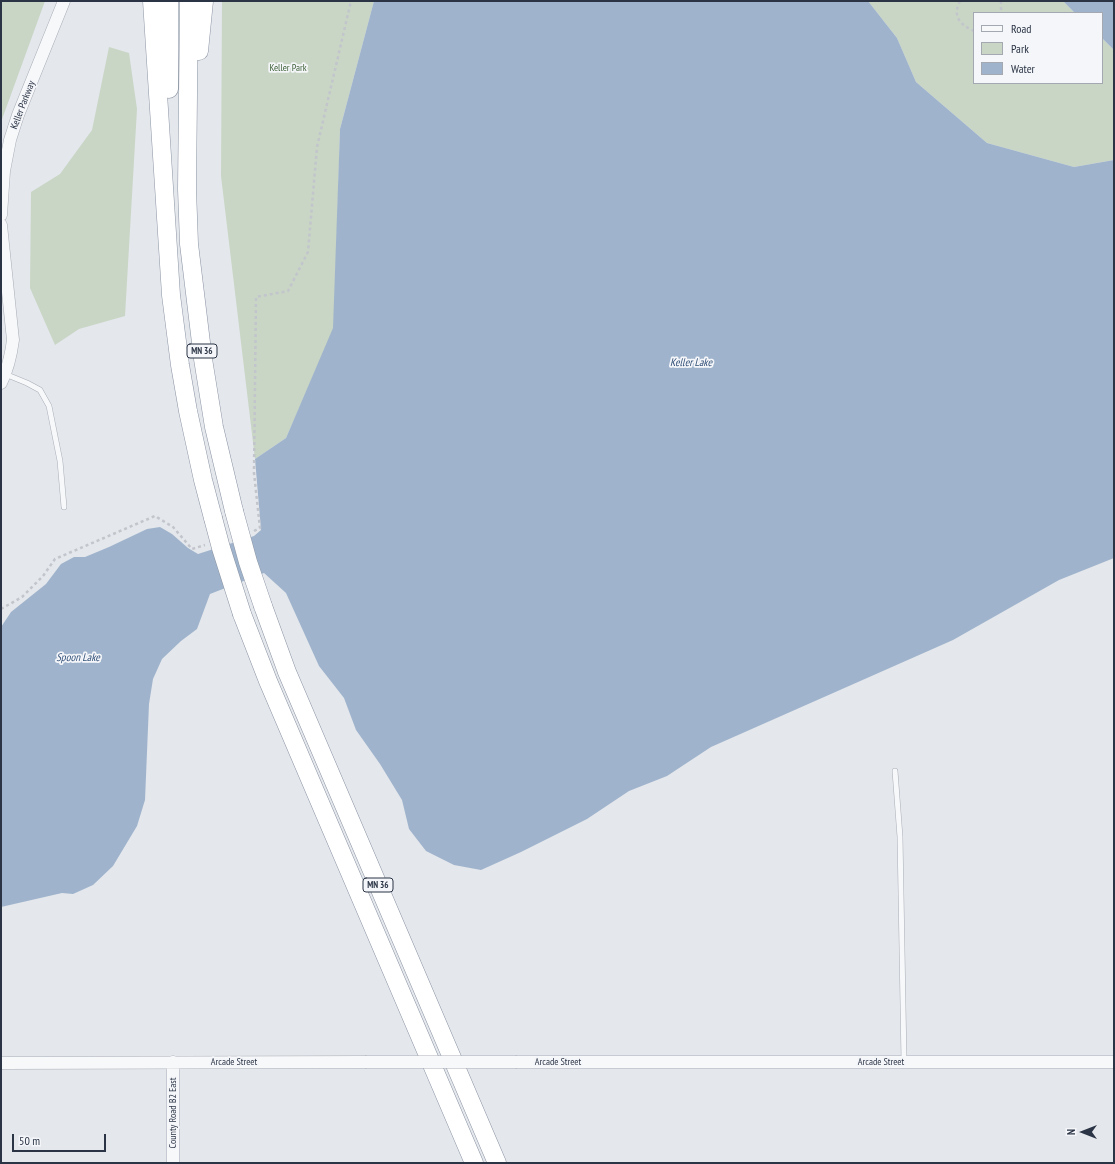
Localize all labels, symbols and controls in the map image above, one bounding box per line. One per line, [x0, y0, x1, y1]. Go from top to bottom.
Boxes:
legend [973, 12, 1103, 84]
text: Road [1011, 21, 1031, 36]
text: Park [1011, 41, 1029, 56]
text: Water [1011, 61, 1035, 76]
park label: Keller Park [269, 62, 307, 74]
street label: Keller Parkway [8, 79, 38, 131]
road number: MN 36 [187, 344, 217, 358]
water label: Keller Lake [670, 356, 712, 370]
water label: Spoon Lake [56, 651, 100, 665]
road number: MN 36 [363, 878, 393, 892]
street label: Arcade Street [211, 1056, 257, 1068]
street label: Arcade Street [535, 1056, 581, 1068]
street label: Arcade Street [858, 1056, 904, 1068]
street label: County Road B2 East [167, 1078, 179, 1148]
north arrow [1063, 1112, 1103, 1152]
scale bar [14, 1126, 108, 1152]
text: N [1064, 1129, 1078, 1135]
text: 50 m [19, 1133, 40, 1148]

